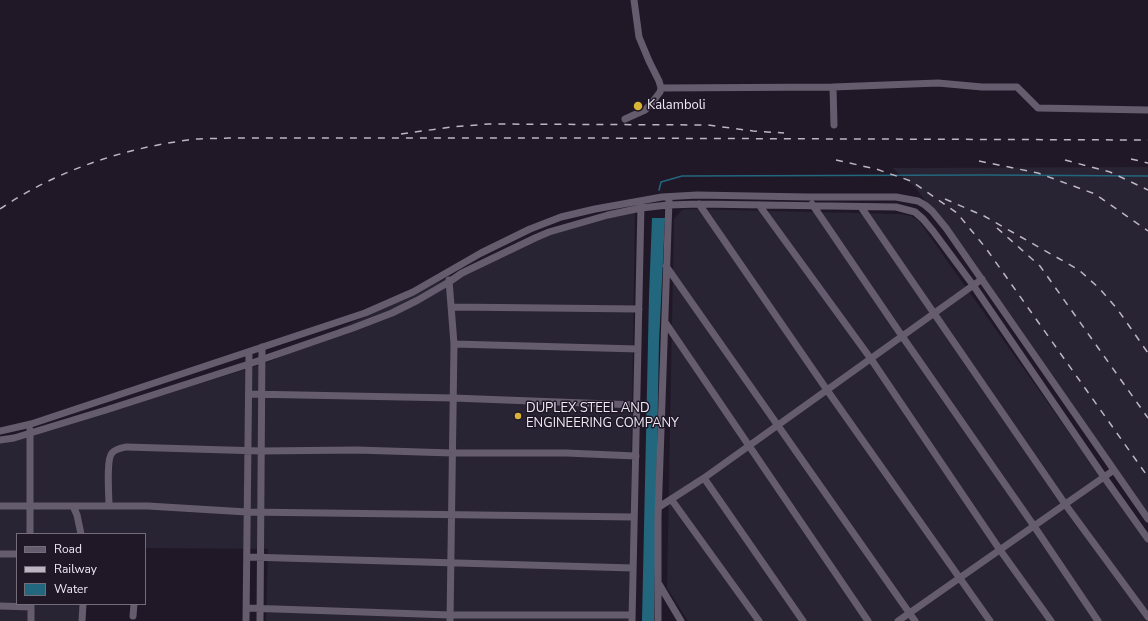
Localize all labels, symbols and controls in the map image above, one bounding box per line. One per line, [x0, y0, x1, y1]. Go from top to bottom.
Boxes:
place label: Kalamboli [647, 98, 706, 114]
marker: Kalamboli [632, 100, 644, 112]
place label: DUPLEX STEEL AND ENGINEERING COMPANY [526, 401, 679, 432]
marker: DUPLEX STEEL AND ENGINEERING COMPANY [513, 411, 523, 421]
legend [16, 533, 146, 605]
text: Road [54, 541, 82, 557]
text: Railway [54, 561, 97, 577]
text: Water [54, 581, 88, 597]

